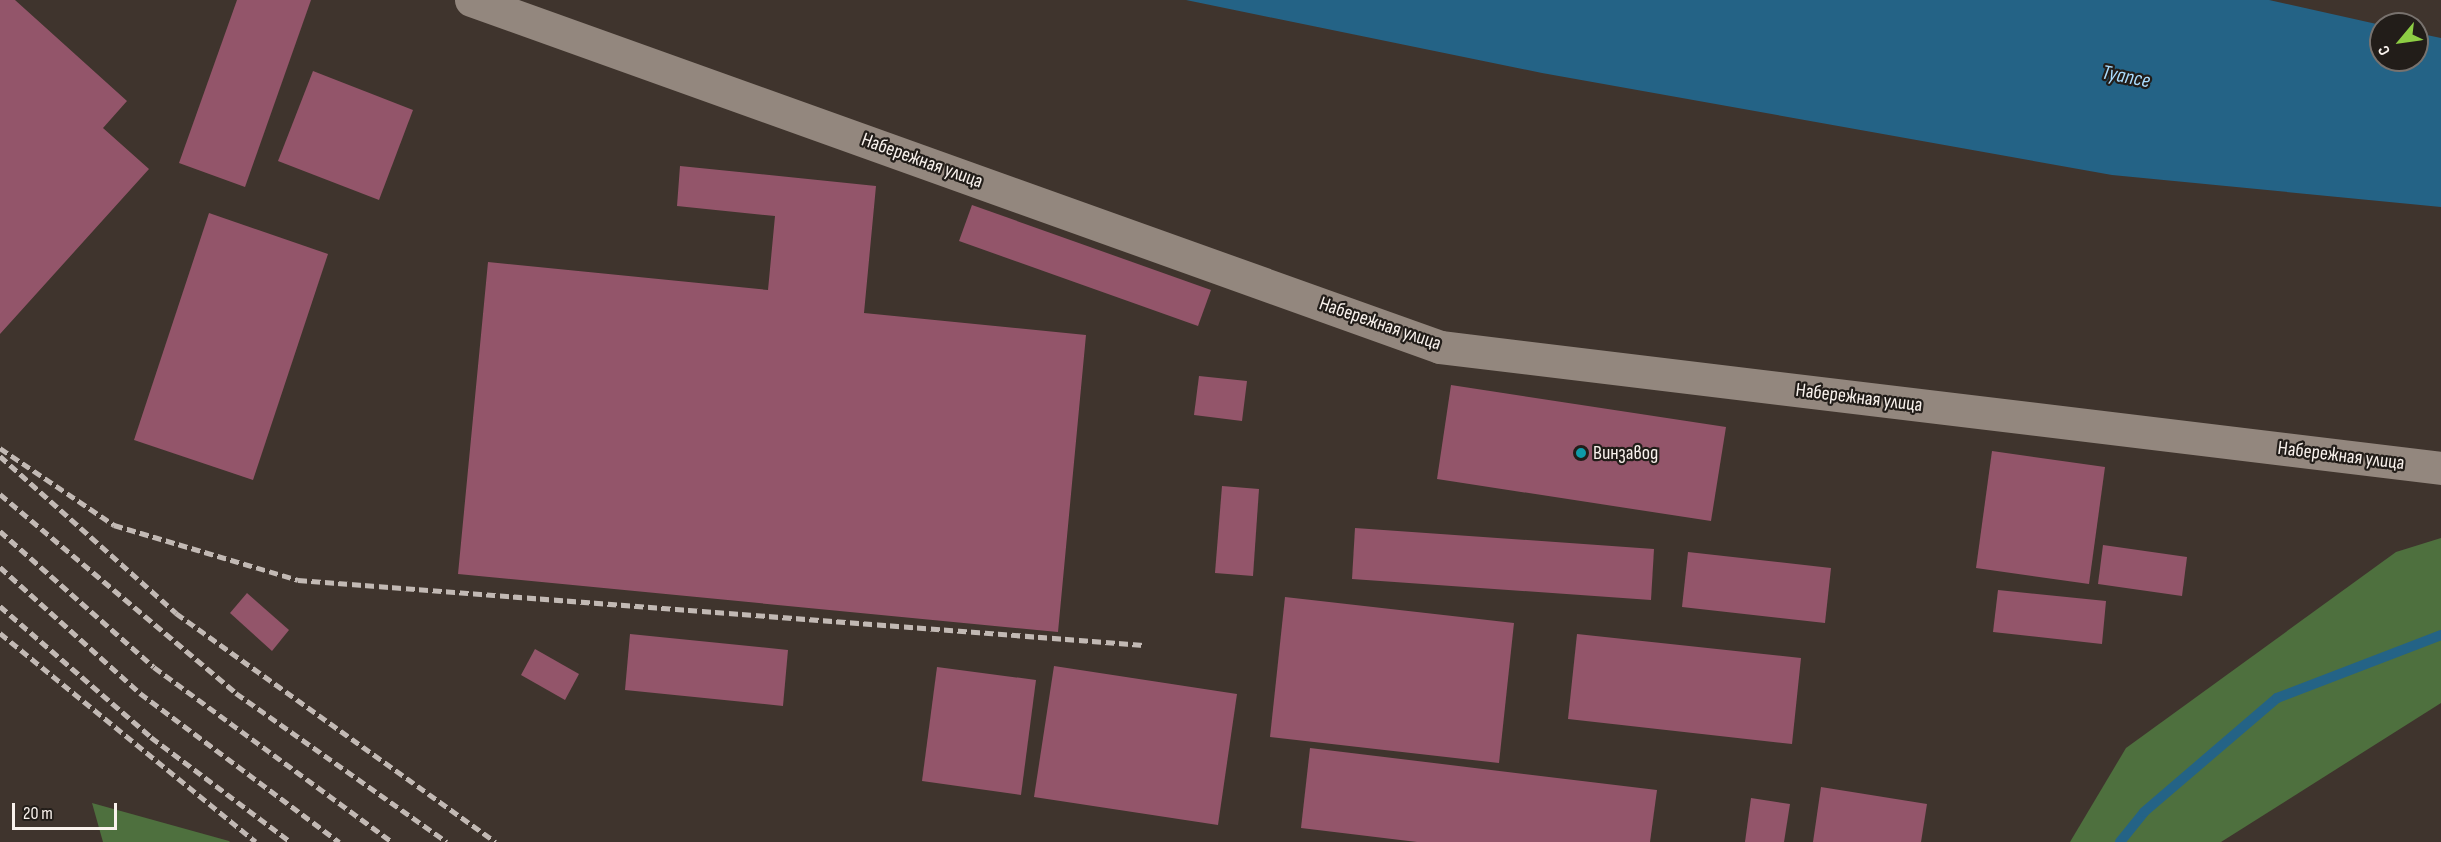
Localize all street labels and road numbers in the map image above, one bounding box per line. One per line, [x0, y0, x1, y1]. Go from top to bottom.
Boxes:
street label: Набережная улица [858, 128, 986, 194]
street label: Набережная улица [1316, 292, 1444, 356]
street label: Набережная улица [1794, 378, 1924, 418]
street label: Набережная улица [2276, 436, 2406, 476]

